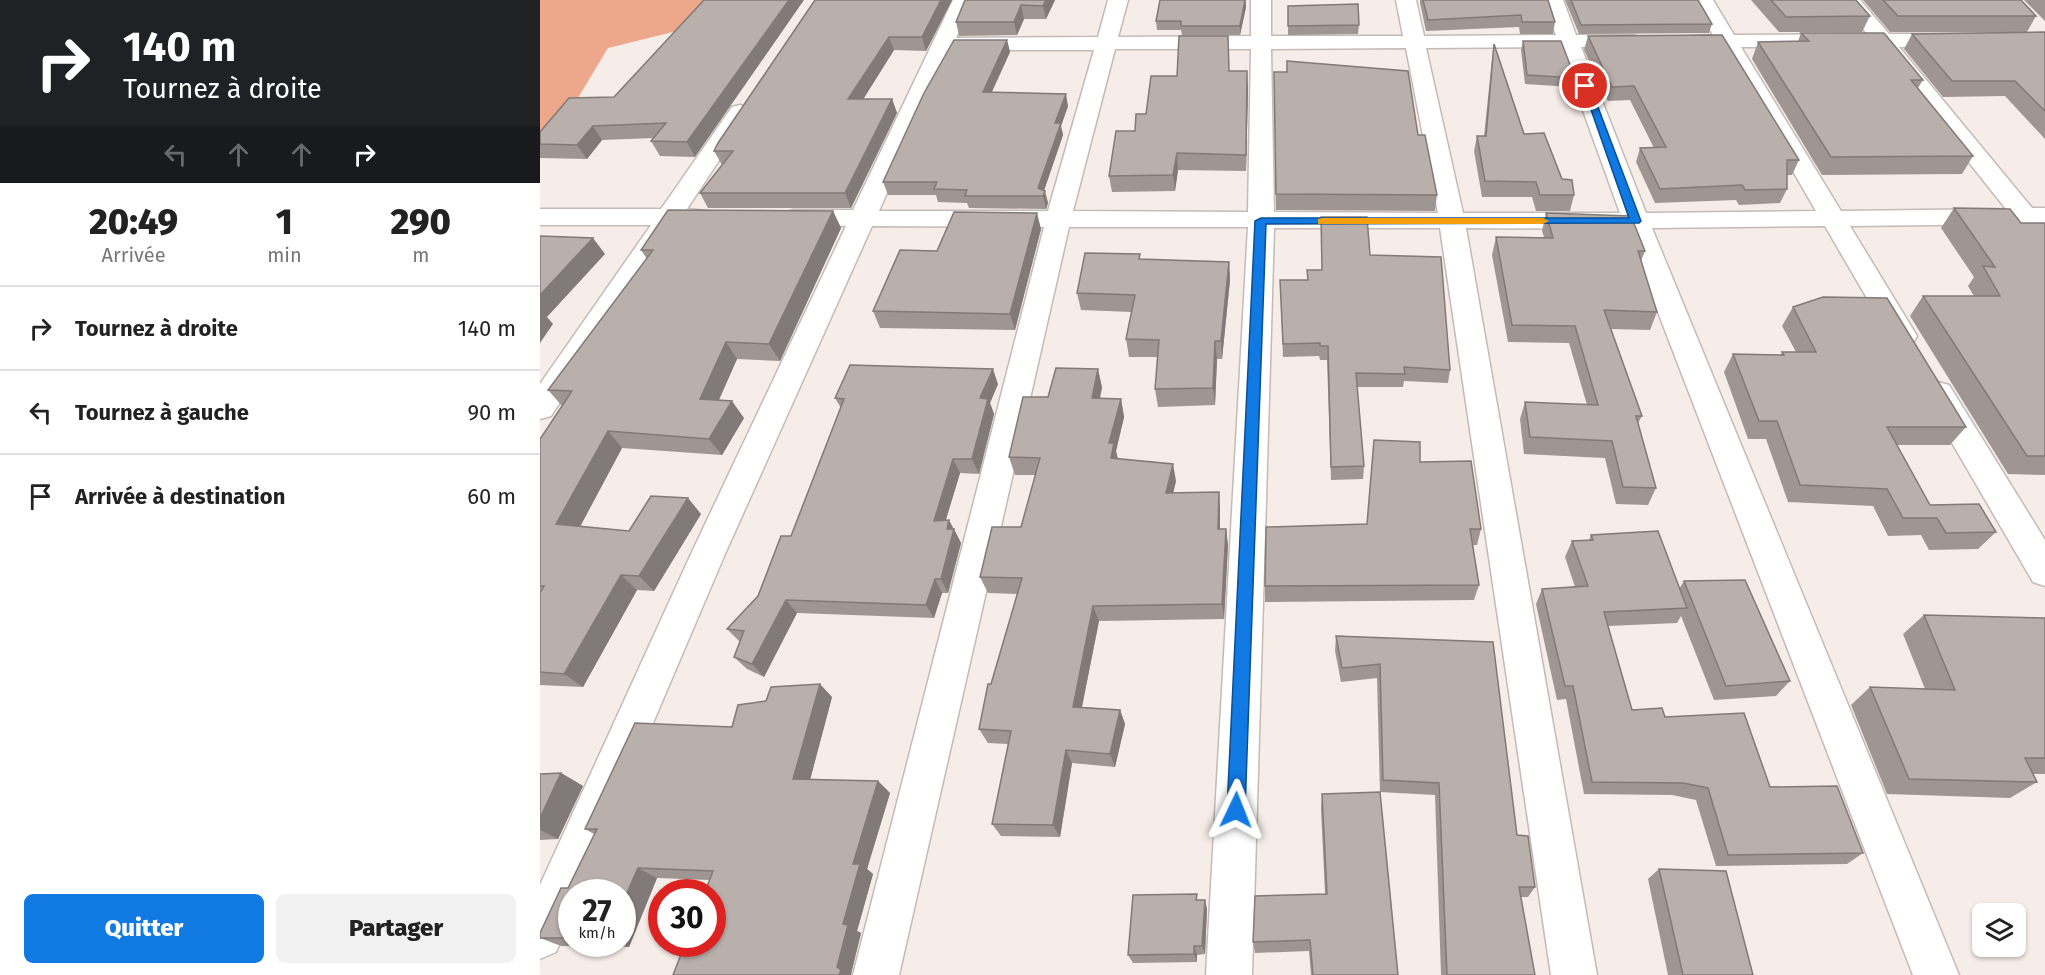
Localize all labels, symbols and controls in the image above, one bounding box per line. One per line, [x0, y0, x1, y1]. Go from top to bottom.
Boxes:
text: 140 m [123, 22, 236, 72]
icon: right [24, 24, 102, 102]
pin [1559, 60, 1610, 111]
icon: arrive [1568, 69, 1601, 102]
text: Tournez à droite [123, 73, 322, 105]
icon: left [159, 138, 192, 171]
icon: ahead [222, 138, 255, 171]
icon: ahead [285, 138, 318, 171]
icon: right [348, 138, 381, 171]
text: 20:49 [89, 200, 178, 244]
text: 1 [276, 200, 293, 244]
text: 290 [391, 200, 451, 244]
text: Arrivée [102, 243, 166, 267]
text: min [267, 243, 302, 267]
text: m [412, 243, 429, 267]
icon: right [24, 312, 57, 345]
text: Tournez à droite [75, 315, 238, 342]
text: 140 m [458, 315, 516, 342]
icon: left [24, 396, 57, 429]
text: Tournez à gauche [75, 399, 249, 426]
text: 90 m [467, 399, 516, 426]
icon: arrive [24, 480, 57, 513]
text: Arrivée à destination [75, 483, 285, 510]
text: 60 m [467, 483, 516, 510]
position arrow [1204, 778, 1268, 842]
speed limit sign: 30 [648, 879, 726, 957]
text: 27 [582, 893, 612, 929]
button: Quitter [24, 894, 264, 963]
button: Partager [276, 894, 516, 963]
map controls [1972, 903, 2026, 957]
button: layers [1972, 903, 2026, 957]
text: km/h [578, 924, 616, 942]

